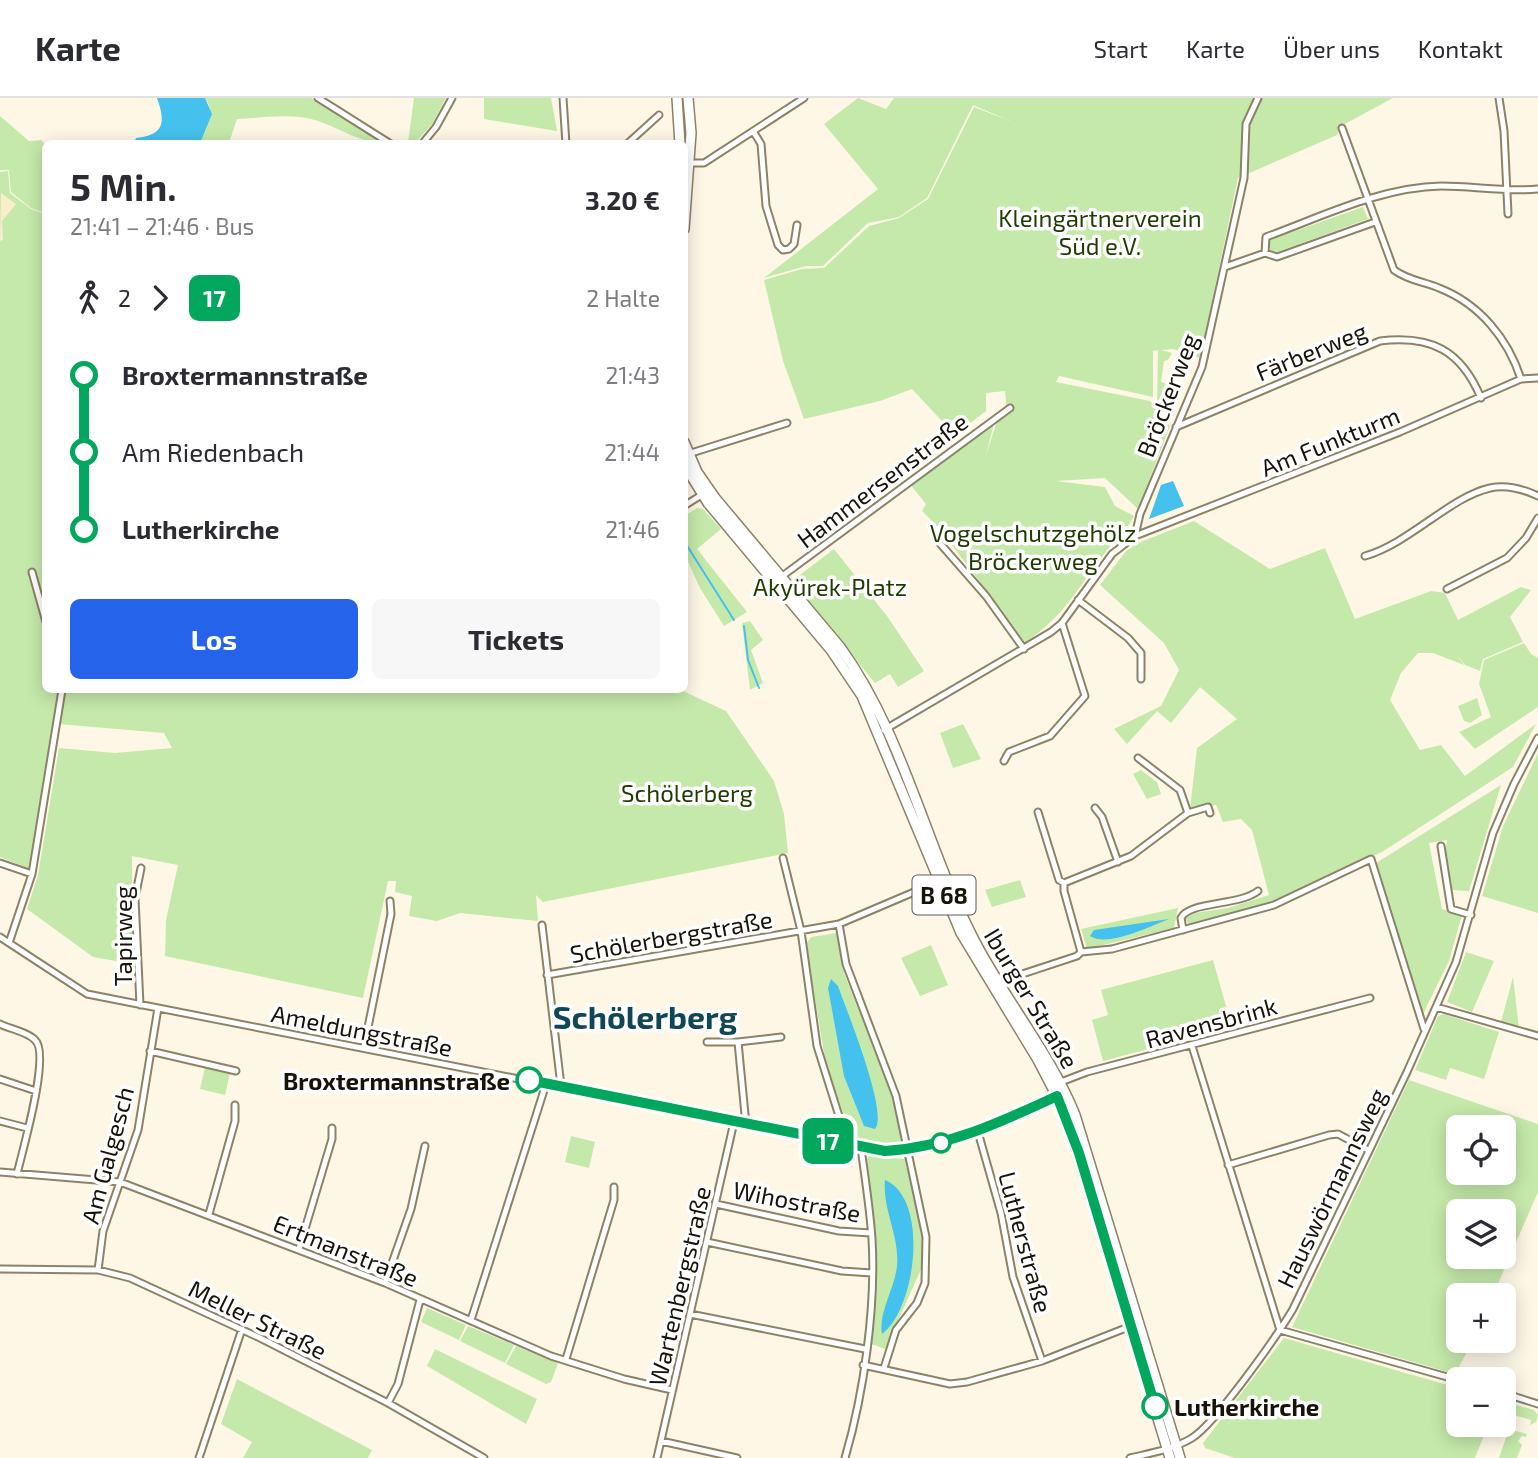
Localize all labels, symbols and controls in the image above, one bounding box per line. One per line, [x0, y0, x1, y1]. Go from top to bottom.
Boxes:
text: Karte [35, 28, 121, 68]
text: Start [1094, 34, 1148, 63]
text: Karte [1186, 34, 1245, 63]
text: Über uns [1283, 34, 1380, 63]
text: Kontakt [1418, 34, 1503, 63]
text: 5 Min. [70, 163, 177, 209]
text: 3.20 € [585, 184, 660, 215]
park label: Kleingärtnerverein Süd e.V. [998, 203, 1202, 260]
text: 21:41 – 21:46 · Bus [70, 212, 254, 240]
icon: walk [70, 279, 108, 317]
icon: forward [141, 279, 179, 317]
text: 17 [203, 283, 226, 312]
text: 2 [118, 284, 131, 312]
text: 2 Halte [586, 284, 660, 312]
street label: Färberweg [1251, 316, 1371, 386]
street label: Bröckerweg [1130, 329, 1204, 461]
text: Broxtermannstraße [122, 359, 368, 390]
text: 21:43 [606, 361, 660, 389]
street label: Am Funkturm [1256, 400, 1404, 482]
street label: Hammersenstraße [791, 406, 973, 554]
text: Am Riedenbach [122, 436, 304, 467]
text: 21:44 [604, 438, 660, 466]
text: Lutherkirche [122, 513, 280, 544]
text: 21:46 [605, 515, 660, 543]
park label: Vogelschutzgehölz Bröckerweg [930, 518, 1136, 575]
park label: Akyürek-Platz [753, 572, 907, 601]
button: Los [70, 599, 358, 679]
button: Tickets [372, 599, 660, 679]
park label: Schölerberg [621, 778, 753, 807]
road number: B 68 [912, 876, 976, 915]
street label: Tapirweg [108, 886, 137, 986]
street label: Schölerbergstraße [567, 904, 775, 968]
street label: Iburger Straße [979, 923, 1085, 1073]
street label: Ravensbrink [1142, 991, 1280, 1053]
district label: Schölerberg [553, 997, 738, 1035]
street label: Ameldungstraße [269, 998, 455, 1062]
place label: Broxtermannstraße [283, 1066, 510, 1095]
marker: Broxtermannstraße [516, 1067, 542, 1093]
street label: Am Galgesch [75, 1083, 139, 1227]
street label: Hauswörmannsweg [1270, 1084, 1392, 1292]
map controls [1446, 1115, 1516, 1437]
button: locate [1446, 1115, 1516, 1185]
line badge: 17 [796, 1118, 860, 1164]
text: 17 [816, 1126, 840, 1155]
unlabelled marker [931, 1133, 951, 1153]
street label: Lutherstraße [993, 1168, 1059, 1316]
street label: Wihostraße [731, 1174, 863, 1228]
street label: Wartenbergstraße [642, 1183, 716, 1389]
button: layers [1446, 1199, 1516, 1269]
street label: Ertmanstraße [269, 1208, 423, 1292]
street label: Meller Straße [184, 1273, 332, 1365]
button: + [1446, 1283, 1516, 1353]
button: − [1446, 1367, 1516, 1437]
place label: Lutherkirche [1174, 1392, 1319, 1421]
marker: Lutherkirche [1142, 1393, 1168, 1419]

